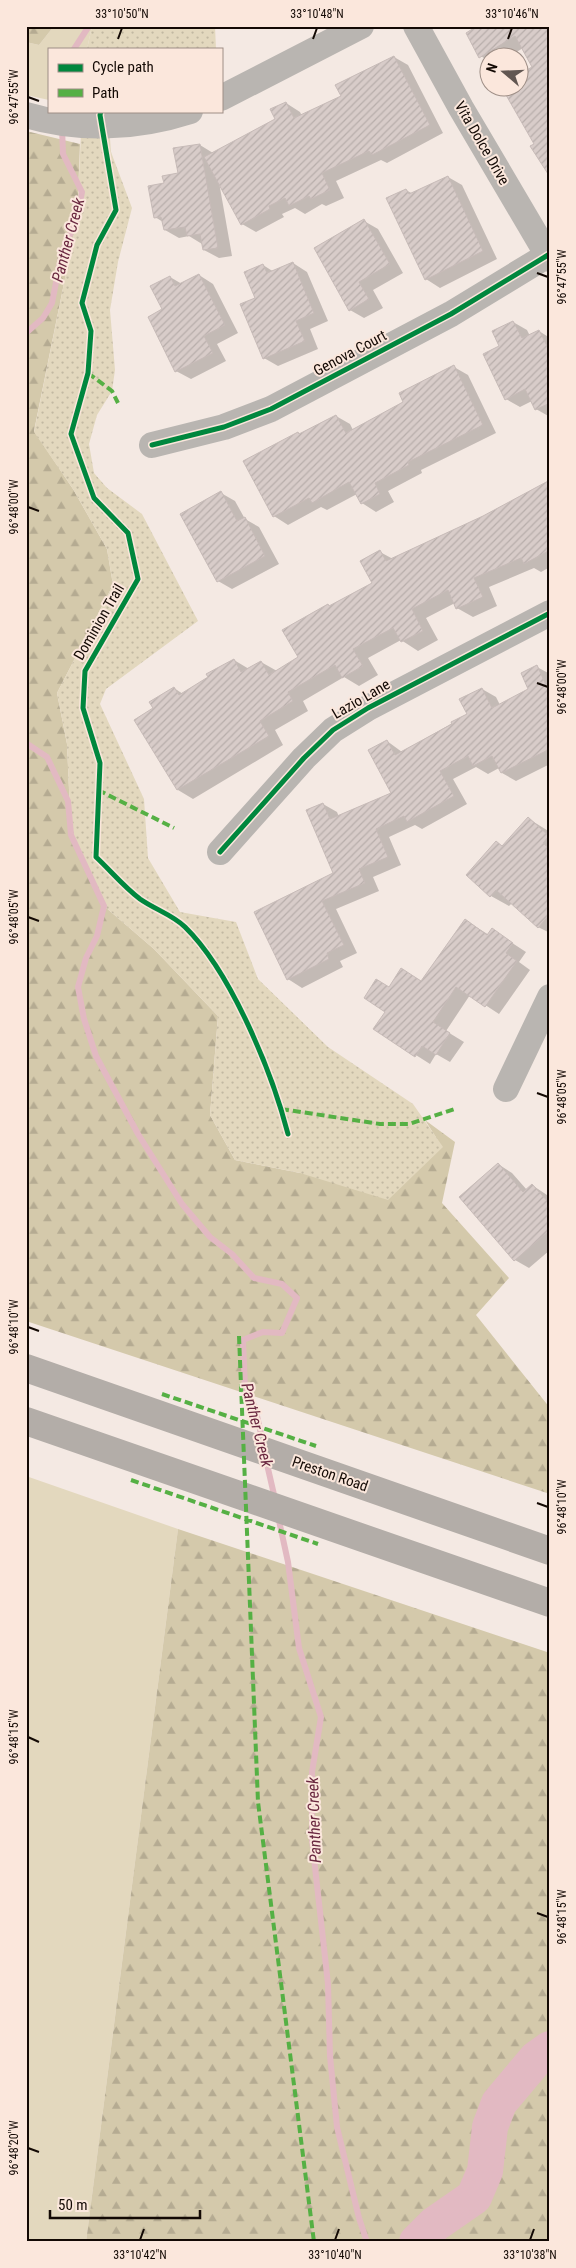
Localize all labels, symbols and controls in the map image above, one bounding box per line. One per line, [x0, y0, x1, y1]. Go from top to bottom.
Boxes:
text: 33°10'50"N [95, 7, 149, 21]
text: 33°10'48"N [290, 7, 344, 21]
text: 33°10'46"N [485, 7, 539, 21]
legend [48, 48, 222, 112]
north arrow [478, 48, 528, 98]
text: Cycle path [92, 58, 154, 76]
text: N [483, 61, 501, 74]
text: 96°47'55"W [7, 69, 21, 125]
text: Path [92, 84, 119, 102]
street label: Vita Dolce Drive [451, 98, 513, 188]
water label: Panther Creek [48, 195, 89, 284]
text: 96°47'55"W [555, 249, 569, 305]
street label: Genova Court [310, 326, 390, 380]
text: 96°48'00"W [7, 479, 21, 535]
street label: Dominion Trail [70, 581, 128, 663]
text: 96°48'00"W [555, 659, 569, 715]
street label: Lazio Lane [329, 675, 393, 723]
text: 96°48'05"W [7, 889, 21, 945]
text: 96°48'05"W [555, 1069, 569, 1125]
text: 96°48'10"W [7, 1299, 21, 1355]
water label: Panther Creek [237, 1381, 277, 1470]
street label: Preston Road [290, 1453, 370, 1495]
text: 96°48'10"W [555, 1479, 569, 1535]
text: 96°48'15"W [7, 1709, 21, 1765]
water label: Panther Creek [303, 1776, 325, 1863]
text: 96°48'15"W [555, 1889, 569, 1945]
text: 96°48'20"W [7, 2120, 21, 2176]
scale bar [50, 2188, 200, 2220]
text: 50 m [58, 2196, 88, 2214]
text: 33°10'42"N [113, 2248, 167, 2262]
text: 33°10'40"N [308, 2248, 362, 2262]
text: 33°10'38"N [503, 2248, 557, 2262]

